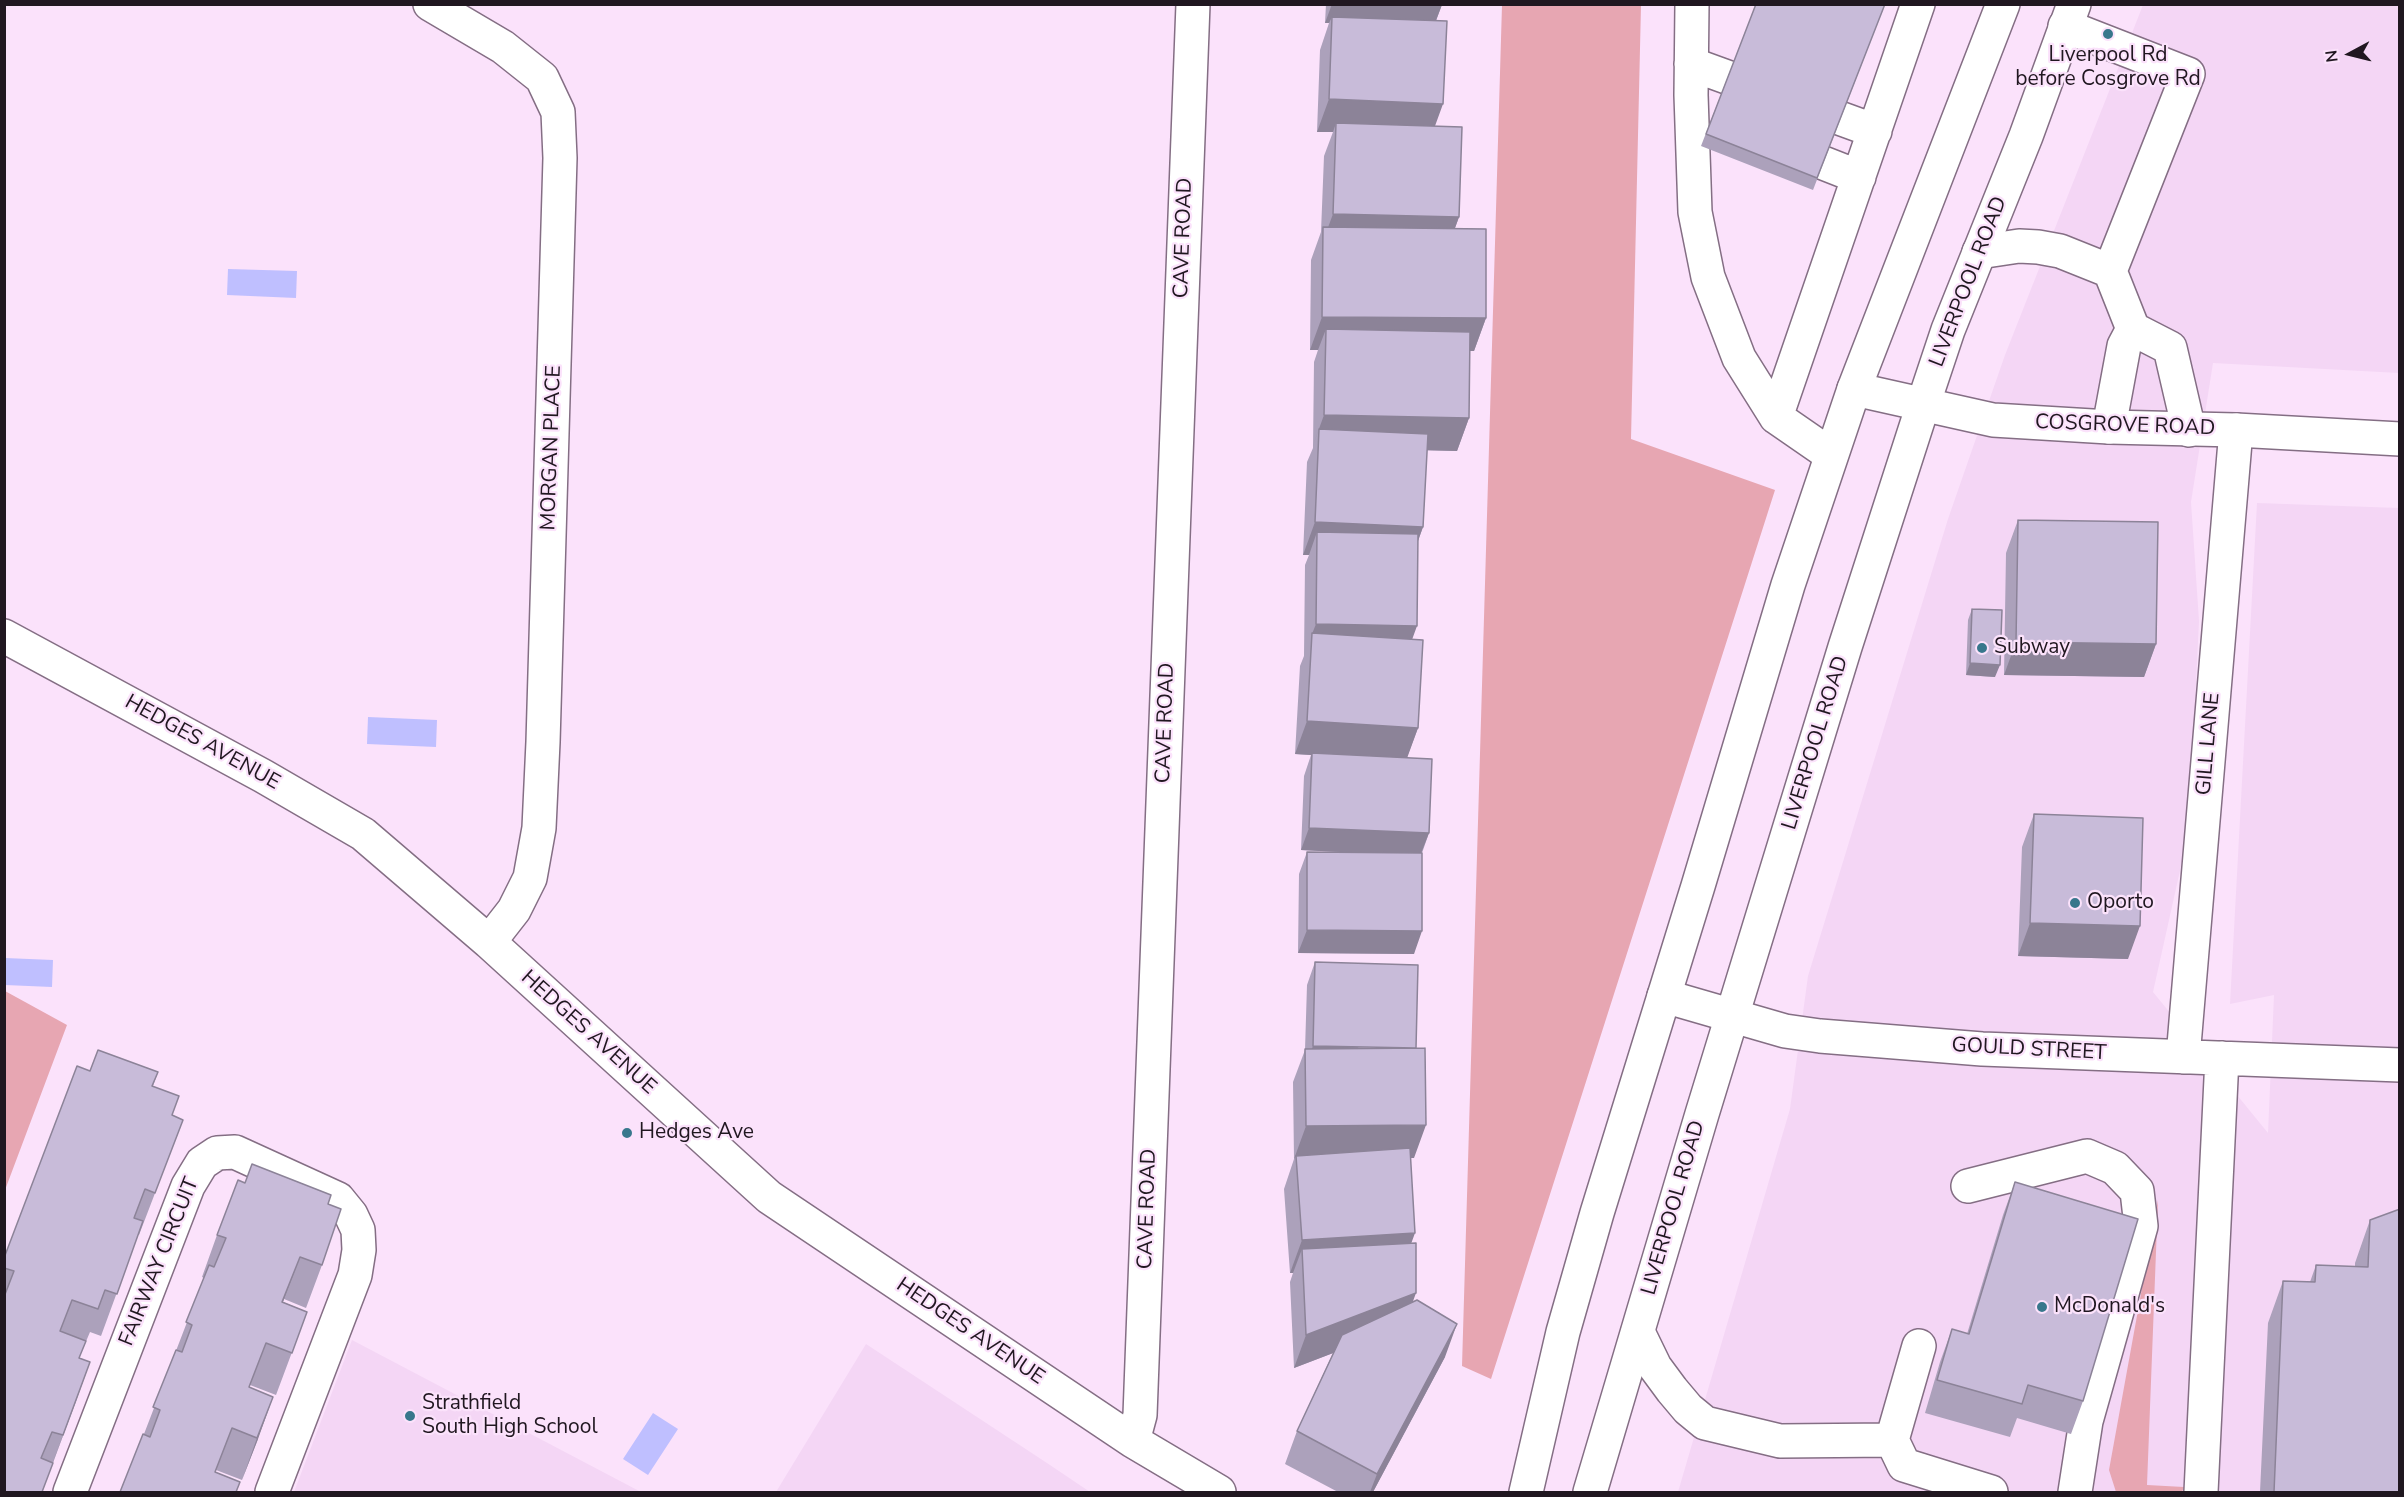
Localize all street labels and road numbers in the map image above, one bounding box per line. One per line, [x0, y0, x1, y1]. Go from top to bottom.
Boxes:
street label: CAVE ROAD [1169, 177, 1199, 299]
street label: LIVERPOOL ROAD [1925, 193, 2013, 371]
street label: MORGAN PLACE [537, 365, 567, 531]
street label: COSGROVE ROAD [2034, 410, 2216, 442]
street label: LIVERPOOL ROAD [1778, 653, 1854, 833]
street label: CAVE ROAD [1151, 662, 1181, 784]
street label: HEDGES AVENUE [120, 690, 284, 796]
street label: GILL LANE [2192, 692, 2226, 796]
street label: HEDGES AVENUE [515, 966, 661, 1100]
street label: GOULD STREET [1951, 1033, 2107, 1067]
street label: LIVERPOOL ROAD [1637, 1118, 1711, 1298]
street label: CAVE ROAD [1133, 1148, 1163, 1270]
street label: FAIRWAY CIRCUIT [115, 1174, 205, 1350]
street label: HEDGES AVENUE [891, 1273, 1049, 1391]

